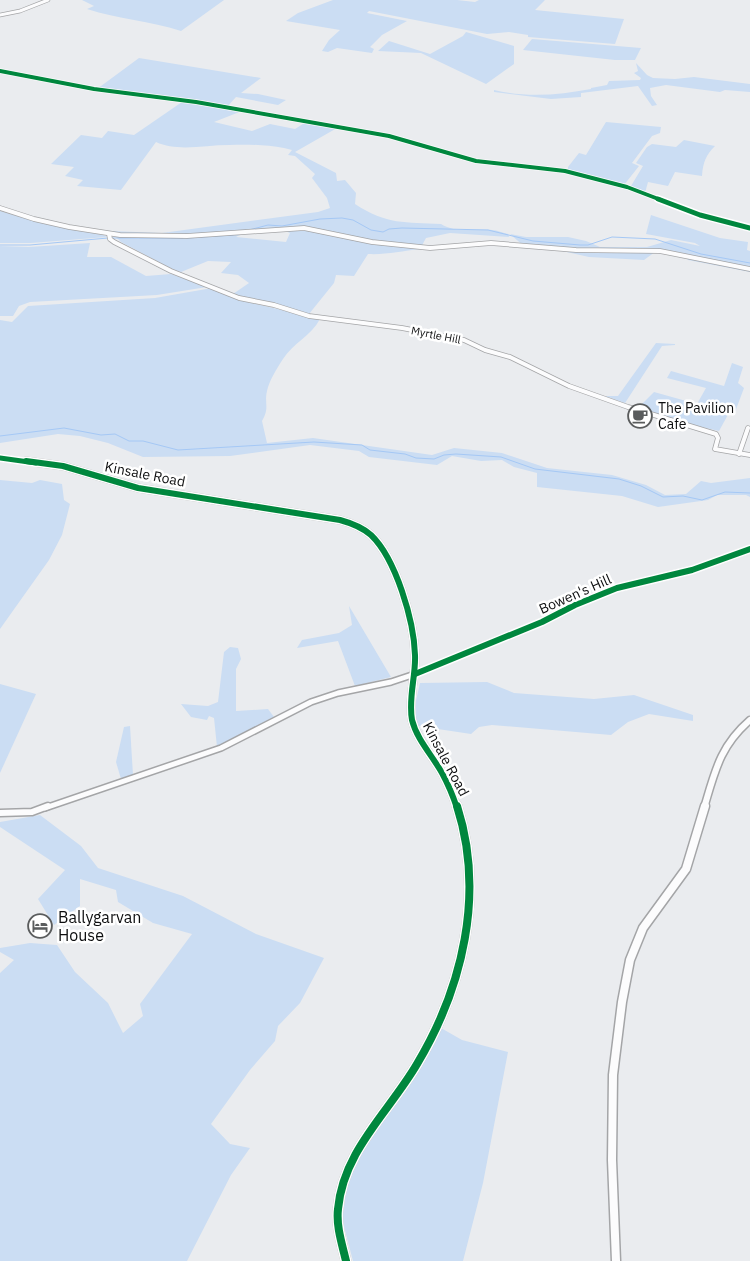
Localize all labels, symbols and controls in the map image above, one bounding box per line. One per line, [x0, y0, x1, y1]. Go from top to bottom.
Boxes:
street label: Myrtle Hill [410, 323, 462, 347]
place label: The Pavilion Cafe [658, 399, 734, 433]
cafe icon: The Pavilion Cafe [627, 403, 653, 429]
street label: Kinsale Road [103, 457, 187, 491]
street label: Bowen's Hill [536, 570, 614, 618]
street label: Kinsale Road [419, 719, 473, 799]
place label: Ballygarvan House [58, 907, 141, 945]
hotel icon: Ballygarvan House [27, 913, 53, 939]

